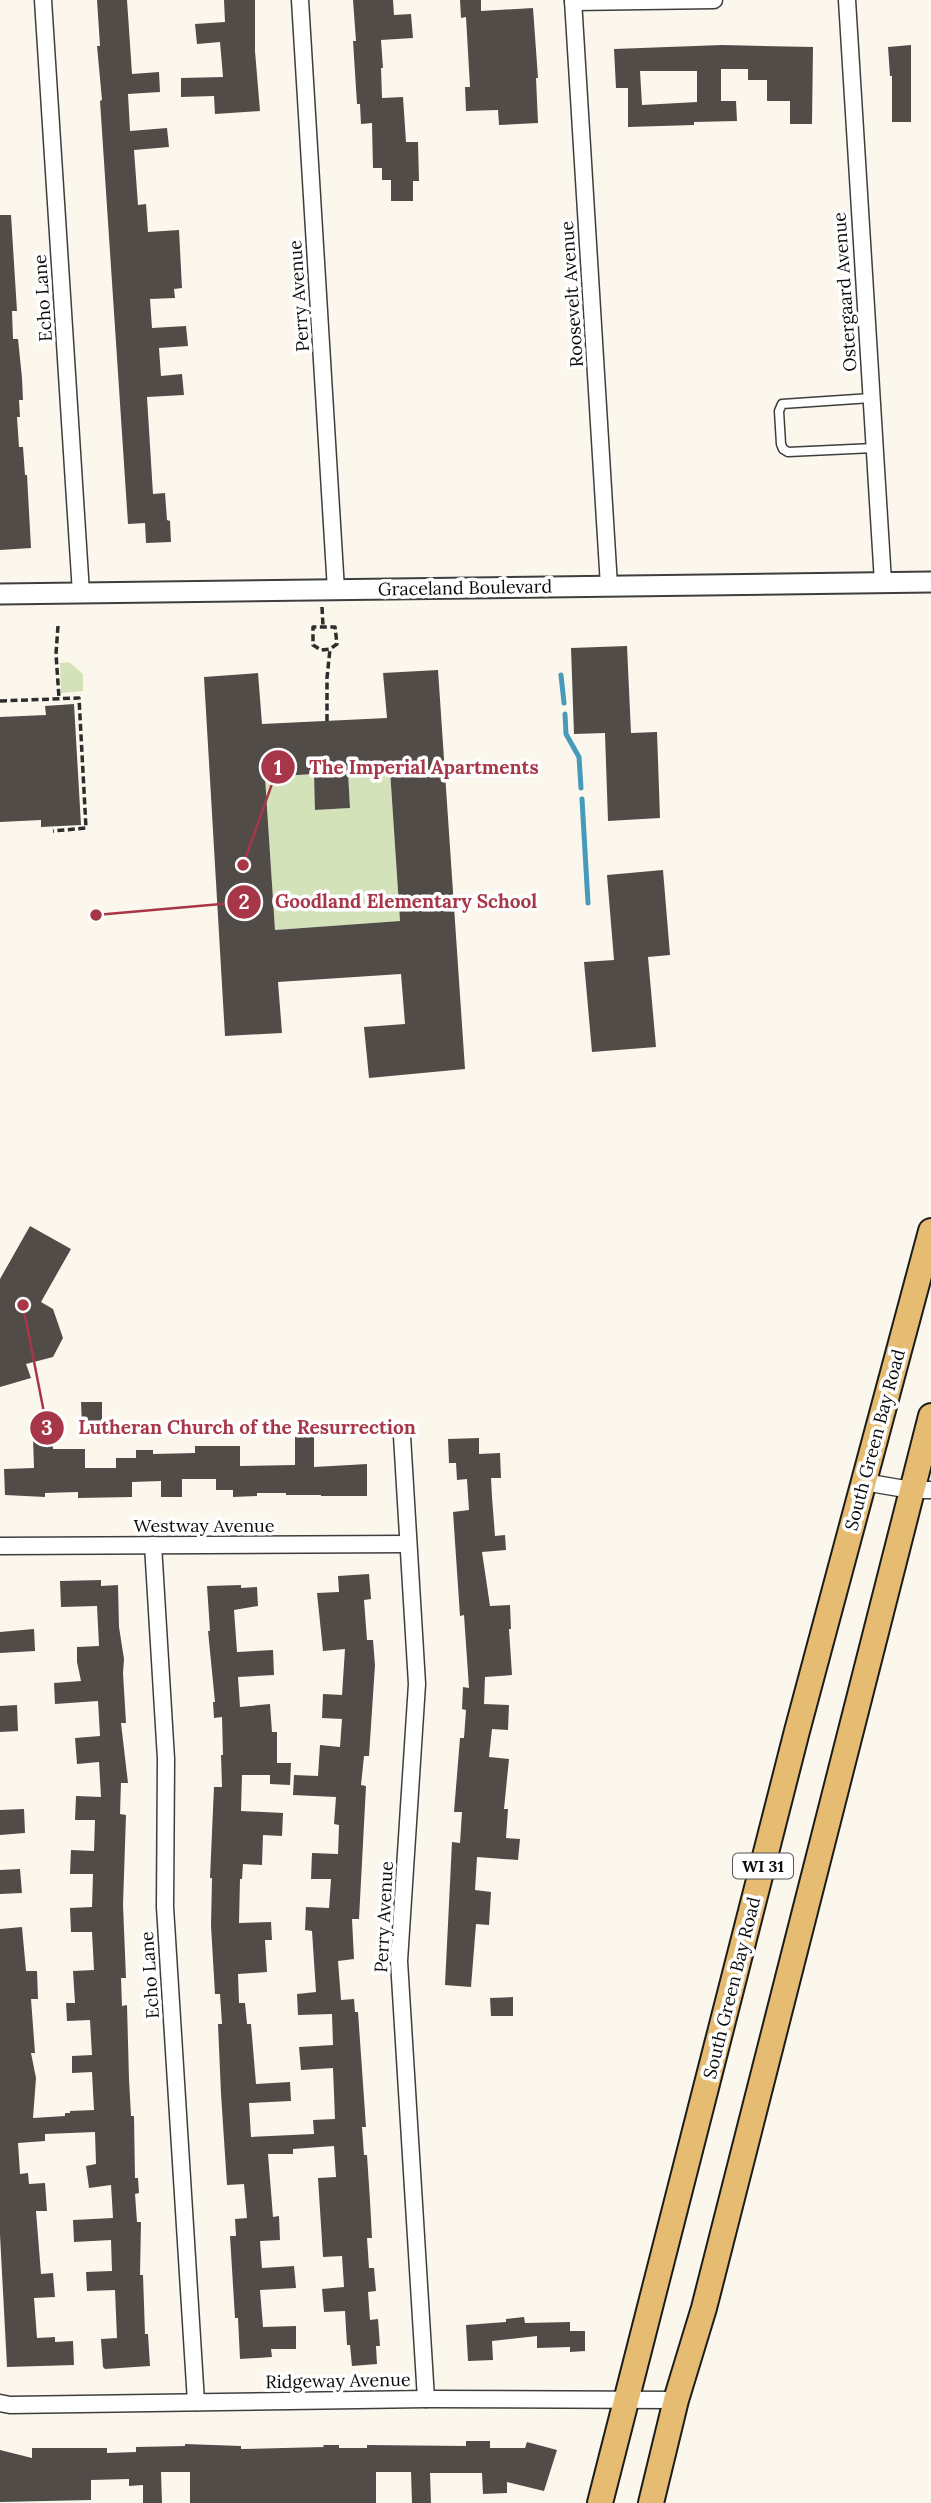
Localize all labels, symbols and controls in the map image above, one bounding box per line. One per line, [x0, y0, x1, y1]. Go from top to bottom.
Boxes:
street label: Ostergaard Avenue [827, 211, 862, 373]
street label: Roosevelt Avenue [555, 220, 588, 368]
street label: Perry Avenue [283, 239, 314, 353]
street label: Echo Lane [28, 253, 57, 343]
street label: Graceland Boulevard [378, 574, 552, 601]
callout: The Imperial Apartments [261, 747, 553, 787]
text: 1 [274, 754, 282, 781]
text: The Imperial Apartments [309, 755, 539, 779]
callout: Goodland Elementary School [226, 882, 552, 922]
text: 2 [238, 888, 250, 915]
text: Goodland Elementary School [275, 889, 537, 913]
street label: South Green Bay Road [839, 1346, 910, 1533]
callout: Lutheran Church of the Resurrection [29, 1408, 430, 1448]
text: 3 [41, 1414, 53, 1441]
text: Lutheran Church of the Resurrection [78, 1415, 416, 1439]
street label: Westway Avenue [133, 1514, 275, 1537]
road number: WI 31 [733, 1854, 793, 1878]
street label: Perry Avenue [369, 1860, 398, 1973]
street label: South Green Bay Road [698, 1894, 765, 2081]
street label: Echo Lane [135, 1930, 164, 2020]
street label: Ridgeway Avenue [265, 2368, 411, 2393]

